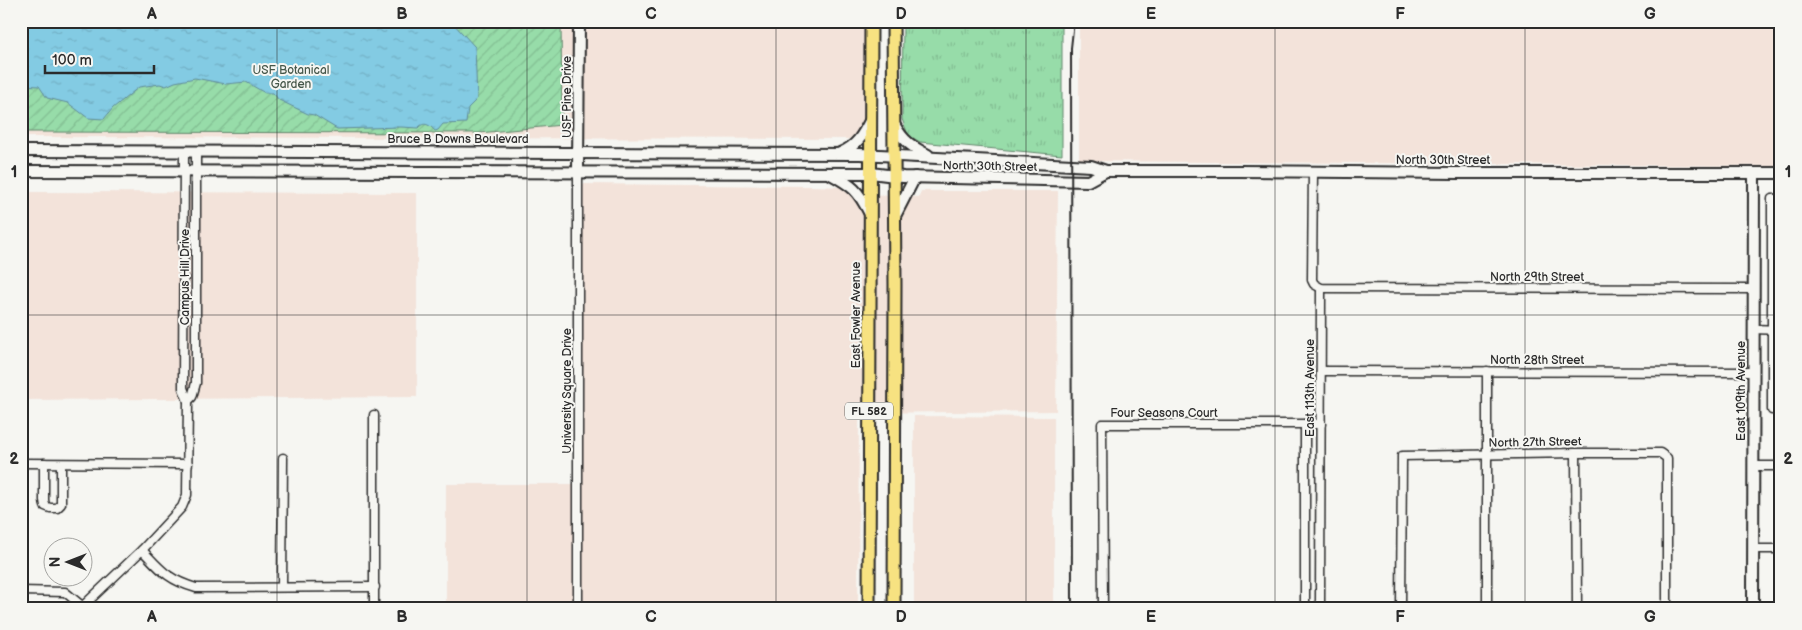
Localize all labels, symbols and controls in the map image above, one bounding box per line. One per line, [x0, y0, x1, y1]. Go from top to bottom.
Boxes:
text: A [146, 5, 157, 24]
text: B [396, 5, 408, 24]
text: C [645, 5, 657, 24]
text: D [895, 5, 907, 24]
text: E [1146, 5, 1156, 24]
text: F [1395, 5, 1405, 24]
text: G [1644, 5, 1656, 24]
scale bar [45, 42, 154, 74]
text: 100 m [52, 51, 92, 70]
street label: USF Pine Drive [560, 56, 575, 138]
park label: USF Botanical Garden [253, 63, 329, 92]
street label: Bruce B Downs Boulevard [387, 132, 529, 147]
street label: North 30th Street [1396, 153, 1491, 168]
street label: North 30th Street [943, 158, 1038, 175]
text: 1 [11, 163, 17, 182]
text: 1 [1785, 163, 1791, 182]
street label: Campus Hill Drive [178, 229, 193, 325]
street label: East Fowler Avenue [849, 262, 864, 368]
street label: North 29th Street [1490, 270, 1584, 285]
street label: University Square Drive [560, 328, 575, 454]
street label: East 113th Avenue [1303, 339, 1318, 437]
street label: East 109th Avenue [1734, 341, 1749, 441]
street label: North 28th Street [1490, 353, 1584, 368]
road number: FL 582 [845, 402, 893, 420]
street label: Four Seasons Court [1110, 406, 1218, 421]
street label: North 27th Street [1488, 434, 1582, 451]
text: 2 [9, 450, 19, 469]
text: 2 [1783, 450, 1793, 469]
north arrow [42, 538, 92, 588]
text: N [47, 557, 64, 567]
text: A [146, 608, 157, 627]
text: B [396, 608, 408, 627]
text: C [645, 608, 657, 627]
text: D [895, 608, 907, 627]
text: E [1146, 608, 1156, 627]
text: F [1395, 608, 1405, 627]
text: G [1644, 608, 1656, 627]

